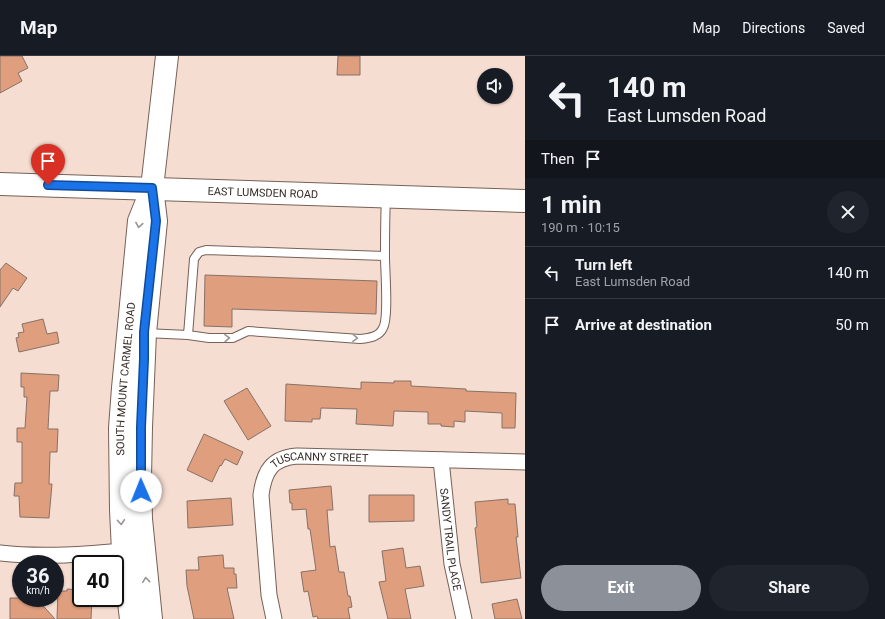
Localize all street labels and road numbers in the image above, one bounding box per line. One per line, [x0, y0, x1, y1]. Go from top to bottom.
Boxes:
street label: EAST LUMSDEN ROAD [207, 184, 318, 201]
street label: SOUTH MOUNT CARMEL ROAD [113, 301, 138, 456]
street label: TUSCANNY STREET [268, 449, 369, 471]
street label: SANDY TRAIL PLACE [438, 487, 464, 592]

